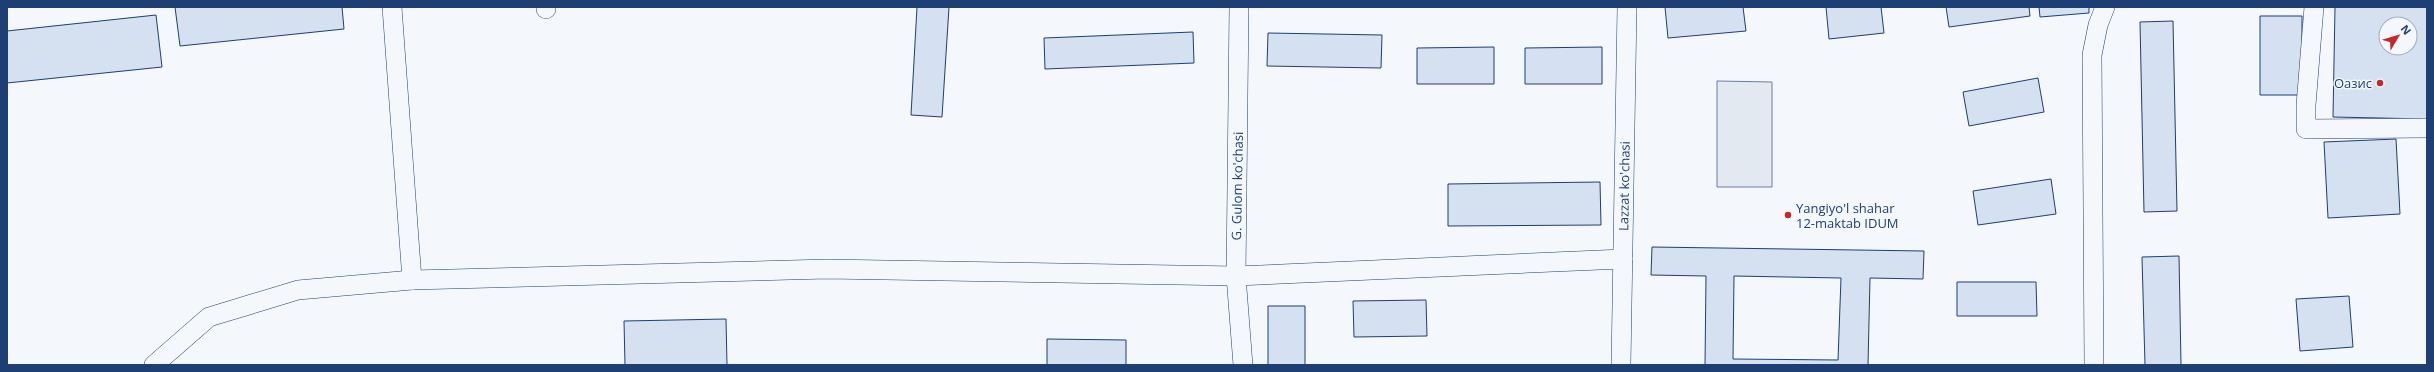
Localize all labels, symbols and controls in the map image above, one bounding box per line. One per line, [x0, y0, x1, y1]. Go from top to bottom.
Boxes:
north arrow [2378, 16, 2418, 56]
text: N [2398, 21, 2415, 38]
place label: Оазис [2334, 74, 2372, 92]
marker: Оазис [2375, 78, 2385, 88]
street label: G. Gulom ko'chasi [1227, 132, 1247, 240]
street label: Lazzat ko'chasi [1614, 141, 1634, 231]
place label: Yangiyo'l shahar 12-maktab IDUM [1796, 199, 1899, 232]
marker: Yangiyo'l shahar 12-maktab IDUM [1783, 210, 1793, 220]

